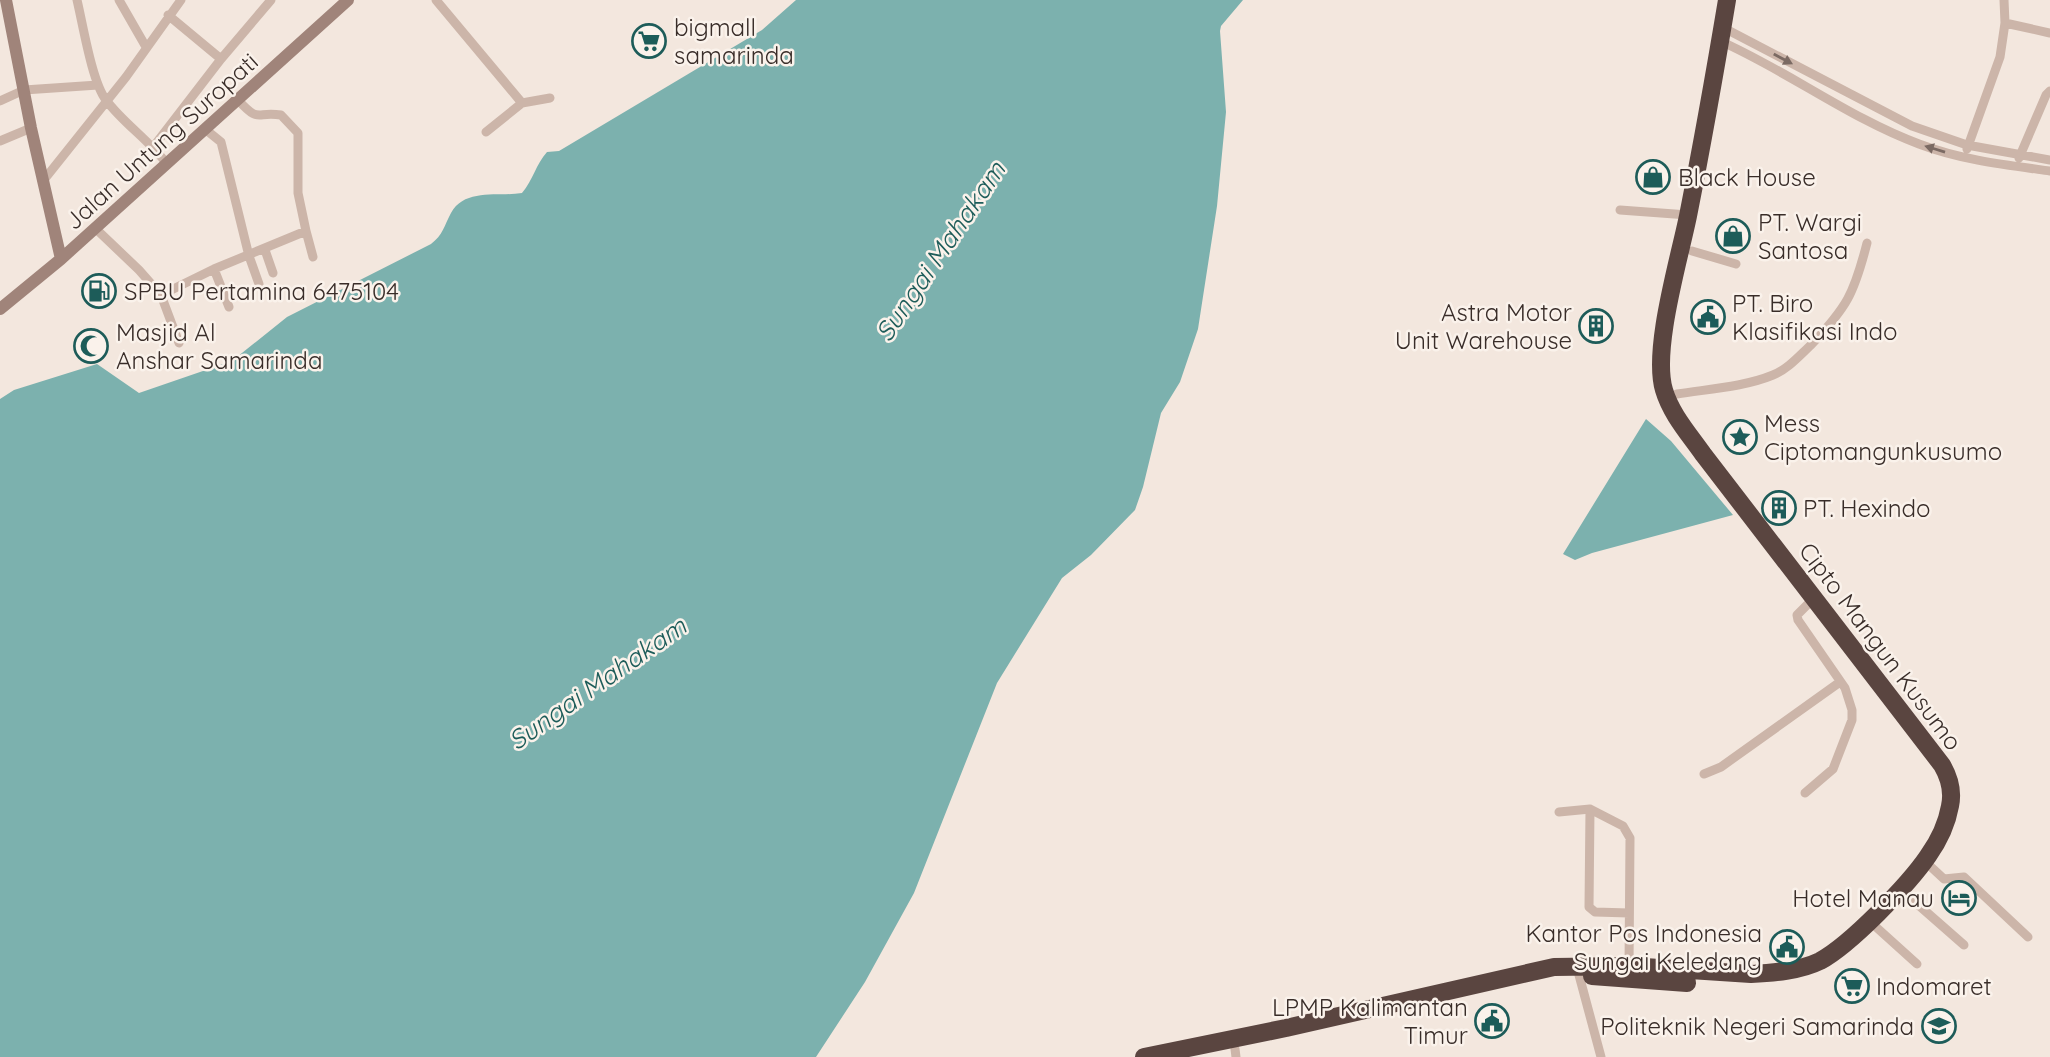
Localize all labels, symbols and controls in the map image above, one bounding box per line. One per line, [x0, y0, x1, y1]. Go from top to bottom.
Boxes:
place label: bigmall samarinda [674, 12, 794, 70]
supermarket icon: bigmall samarinda [630, 22, 668, 60]
street label: Jalan Untung Suropati [58, 46, 264, 236]
one-way arrow [1773, 53, 1792, 65]
one-way arrow [1924, 143, 1945, 153]
water label: Sungai Mahakam [868, 154, 1013, 347]
shop icon: Black House [1634, 158, 1672, 196]
place label: Black House [1678, 162, 1816, 192]
place label: PT. Wargi Santosa [1758, 207, 1862, 265]
shop icon: PT. Wargi Santosa [1714, 217, 1752, 255]
fuel station icon: SPBU Pertamina 6475104 [80, 272, 118, 310]
place label: SPBU Pertamina 6475104 [124, 276, 399, 306]
place label: PT. Biro Klasifikasi Indo [1732, 288, 1898, 346]
place label: Astra Motor Unit Warehouse [1395, 297, 1572, 355]
public building icon: PT. Biro Klasifikasi Indo [1689, 298, 1727, 336]
building icon: Astra Motor Unit Warehouse [1577, 307, 1615, 345]
place label: Masjid Al Anshar Samarinda [116, 317, 322, 375]
mosque icon: Masjid Al Anshar Samarinda [72, 327, 110, 365]
place label: Mess Ciptomangunkusumo [1764, 408, 2002, 466]
place icon: Mess Ciptomangunkusumo [1721, 418, 1759, 456]
building icon: PT. Hexindo [1760, 489, 1798, 527]
place label: PT. Hexindo [1803, 493, 1931, 523]
street label: Cipto Mangun Kusumo [1793, 536, 1969, 756]
water label: Sungai Mahakam [502, 609, 694, 757]
hotel icon: Hotel Manau [1940, 879, 1978, 917]
place label: Hotel Manau [1792, 883, 1934, 913]
place label: Kantor Pos Indonesia Sungai Keledang [1525, 918, 1762, 976]
public building icon: Kantor Pos Indonesia Sungai Keledang [1768, 928, 1806, 966]
supermarket icon: Indomaret [1833, 967, 1871, 1005]
place label: Indomaret [1876, 971, 1992, 1001]
place label: LPMP Kalimantan Timur [1272, 992, 1468, 1050]
public building icon: LPMP Kalimantan Timur [1473, 1002, 1511, 1040]
school or university icon: Politeknik Negeri Samarinda [1920, 1007, 1958, 1045]
place label: Politeknik Negeri Samarinda [1600, 1011, 1914, 1041]

